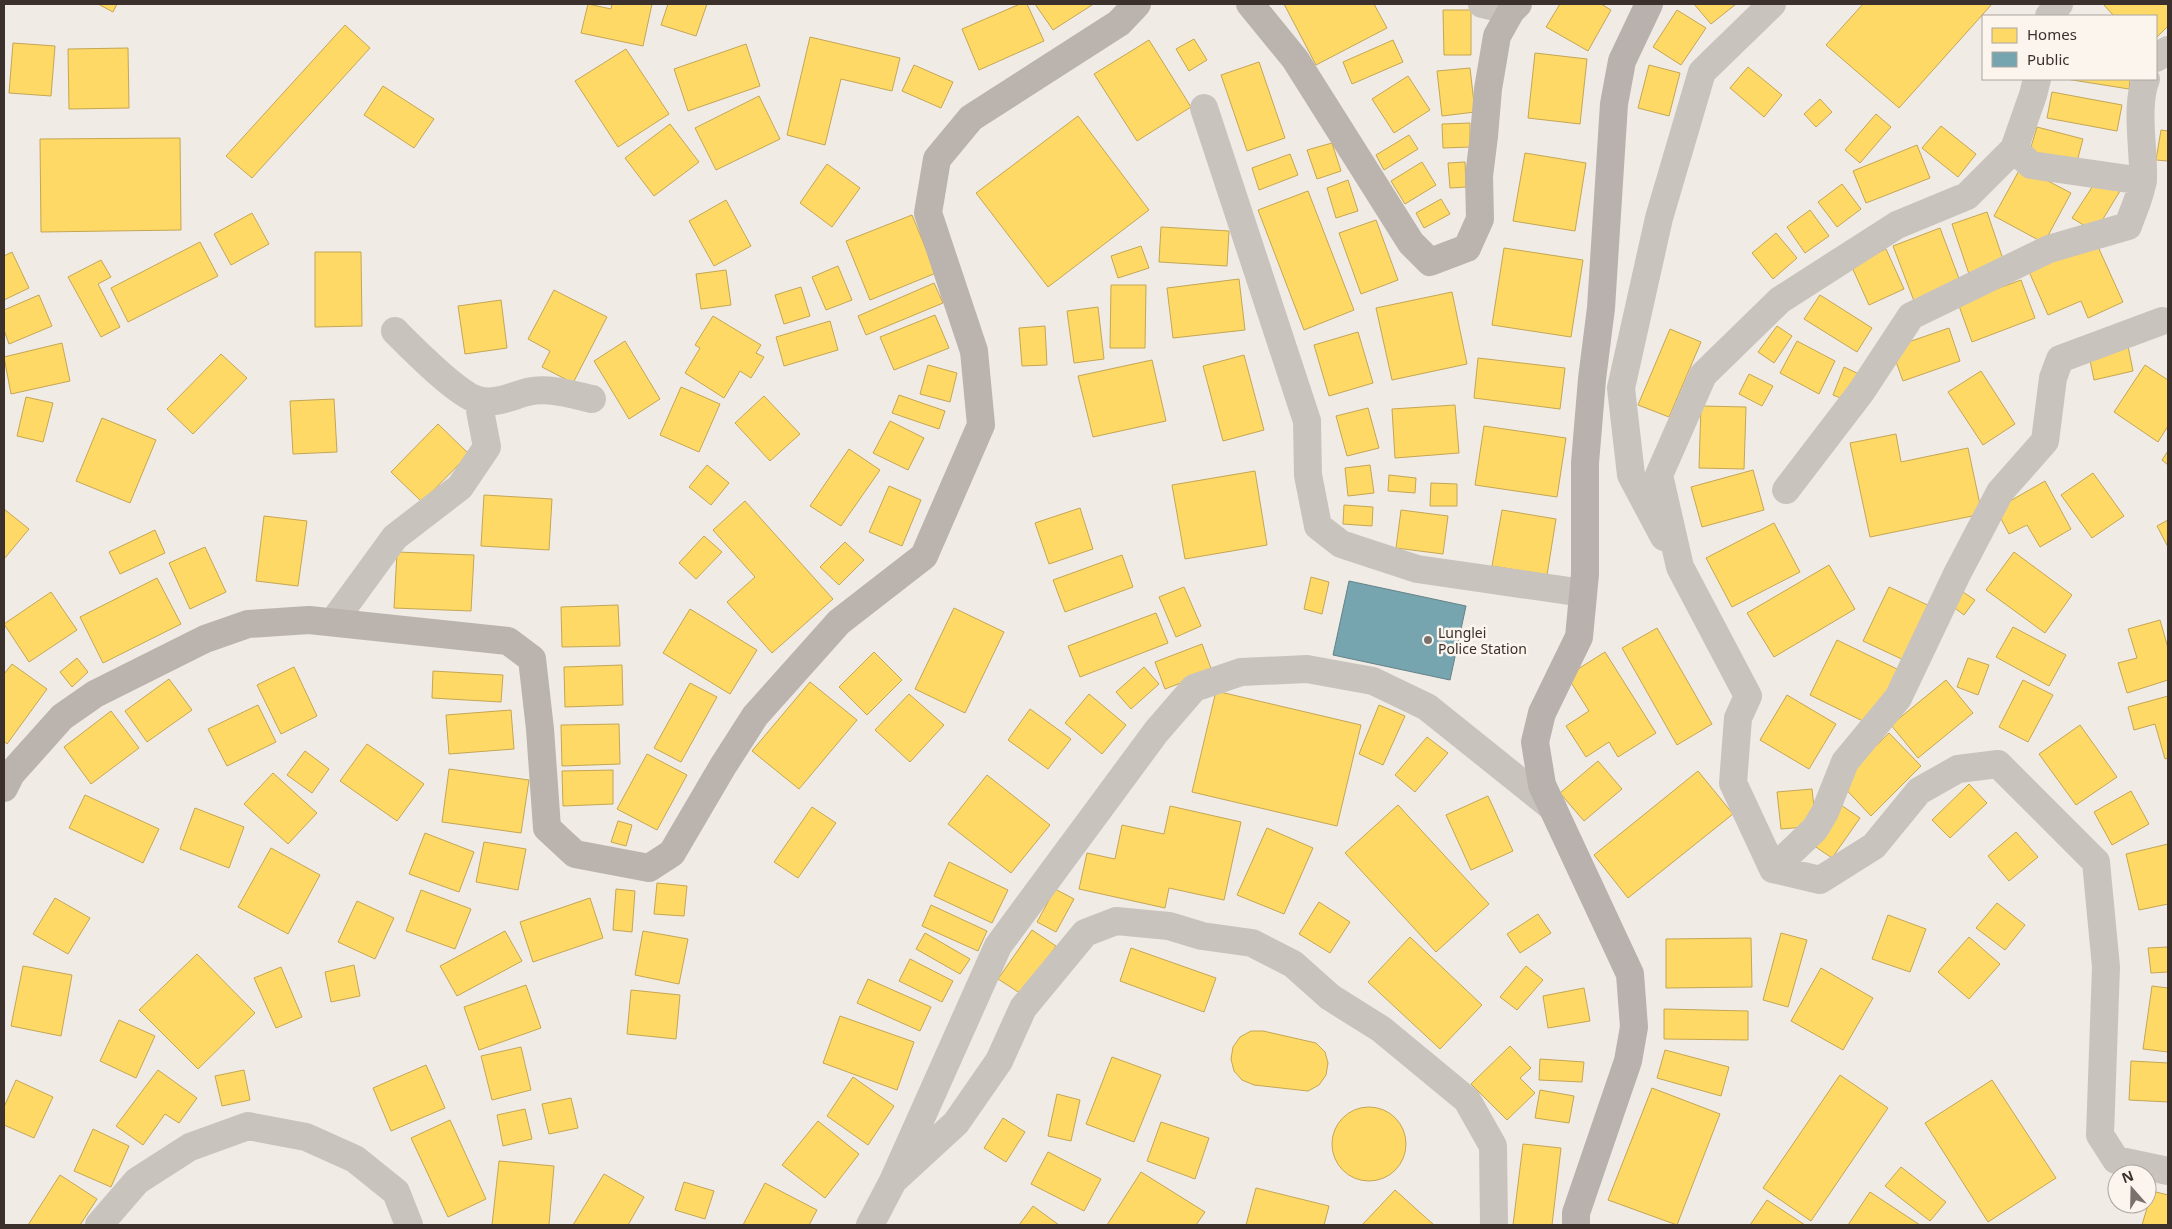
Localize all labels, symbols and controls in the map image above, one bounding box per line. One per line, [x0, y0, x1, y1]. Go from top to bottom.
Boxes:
legend [1982, 15, 2157, 80]
text: Homes [2027, 24, 2077, 44]
text: Public [2027, 49, 2070, 69]
place label: Lunglei Police Station [1438, 623, 1527, 658]
marker: Lunglei Police Station [1422, 634, 1434, 646]
north arrow [2107, 1164, 2157, 1214]
text: N [2119, 1165, 2136, 1187]

